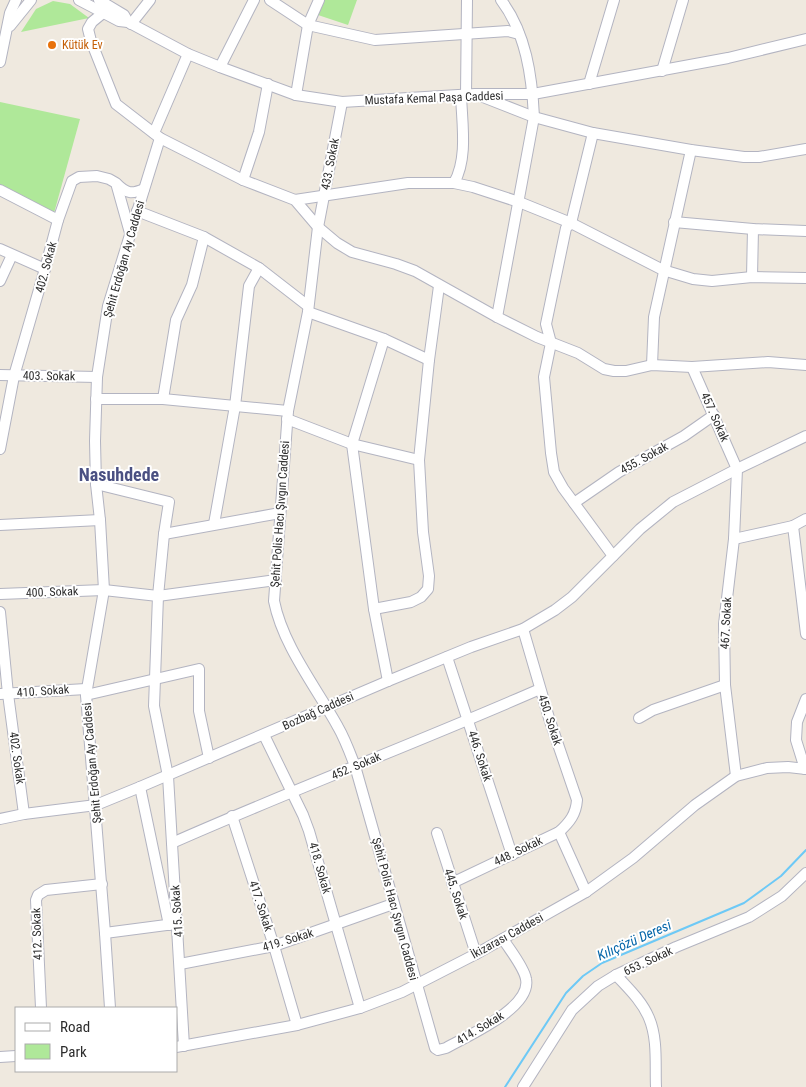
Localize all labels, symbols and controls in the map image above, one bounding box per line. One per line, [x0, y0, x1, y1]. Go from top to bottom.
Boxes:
place label: Kütük Ev [62, 38, 103, 52]
marker: Kütük Ev [46, 39, 58, 51]
street label: Mustafa Kemal Paşa Caddesi [364, 89, 504, 107]
street label: 433. Sokak [318, 136, 342, 191]
street label: Şehit Erdoğan Ay Caddesi [101, 199, 147, 319]
street label: 402. Sokak [32, 239, 60, 294]
street label: 403. Sokak [23, 369, 76, 383]
street label: 457. Sokak [698, 390, 732, 444]
street label: 455. Sokak [618, 439, 671, 477]
street label: Şehit Polis Hacı Şıvgın Caddesi [268, 440, 292, 588]
district label: Nasuhdede [79, 464, 160, 485]
street label: 400. Sokak [26, 584, 79, 600]
street label: 467. Sokak [718, 596, 734, 650]
street label: 410. Sokak [16, 682, 70, 700]
street label: Bozbağ Caddesi [280, 689, 356, 733]
street label: 450. Sokak [535, 693, 565, 748]
street label: Şehit Erdoğan Ay Caddesi [80, 702, 104, 824]
street label: 446. Sokak [465, 729, 495, 784]
street label: 402. Sokak [6, 731, 28, 786]
street label: 452. Sokak [329, 749, 383, 783]
street label: 448. Sokak [491, 833, 545, 869]
street label: Şehit Polis Hacı Şıvgın Caddesi [369, 836, 421, 982]
street label: 418. Sokak [306, 841, 334, 896]
street label: 445. Sokak [441, 867, 471, 922]
street label: 417. Sokak [246, 879, 276, 934]
street label: 415. Sokak [168, 884, 186, 938]
street label: 412. Sokak [29, 907, 45, 960]
street label: İkizarası Caddesi [468, 909, 546, 962]
water label: Kılıçözü Deresi [594, 916, 674, 963]
street label: 419. Sokak [261, 925, 316, 954]
street label: 653. Sokak [621, 943, 675, 978]
legend [15, 1007, 178, 1072]
street label: 414. Sokak [454, 1008, 507, 1048]
text: Road [60, 1018, 90, 1036]
text: Park [60, 1043, 87, 1061]

